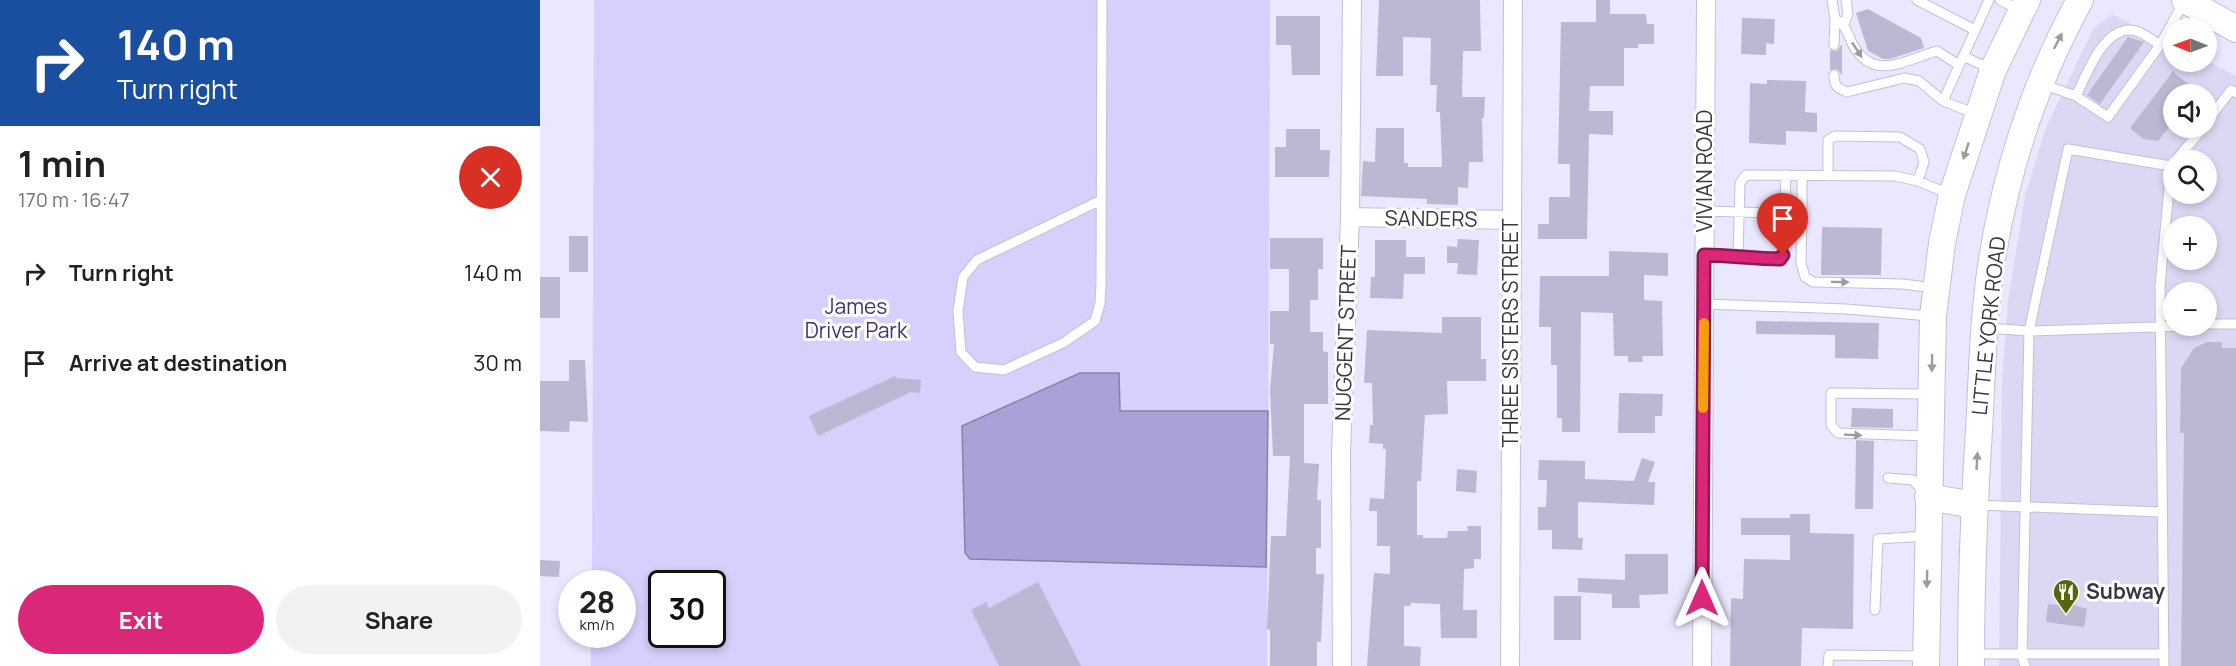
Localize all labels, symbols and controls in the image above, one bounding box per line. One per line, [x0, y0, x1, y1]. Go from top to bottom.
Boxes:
text: 140 m [117, 15, 235, 73]
north arrow [2163, 18, 2217, 72]
map controls [2163, 18, 2217, 336]
icon: right [18, 24, 96, 102]
one-way arrow [2052, 32, 2062, 50]
one-way arrow [1851, 41, 1863, 57]
text: Turn right [117, 70, 238, 107]
button: sound [2163, 84, 2217, 138]
street label: VIVIAN ROAD [1690, 110, 1718, 232]
text: 1 min [18, 139, 106, 188]
one-way arrow [1961, 142, 1970, 160]
button: close [459, 146, 522, 209]
button: search [2163, 150, 2217, 204]
text: 170 m · 16:47 [18, 186, 130, 213]
pin [1757, 193, 1808, 255]
icon: arrive [1766, 202, 1799, 235]
street label: SANDERS [1384, 203, 1478, 233]
button: + [2163, 216, 2217, 270]
street label: THREE SISTERS STREET [1496, 218, 1524, 448]
street label: LITTLE YORK ROAD [1965, 235, 2011, 417]
street label: NUGGENT STREET [1328, 244, 1362, 422]
icon: right [18, 257, 51, 290]
text: Turn right [69, 258, 174, 288]
text: 140 m [464, 258, 522, 288]
one-way arrow [1831, 278, 1850, 287]
button: − [2163, 282, 2217, 336]
park label: James Driver Park [805, 292, 908, 344]
icon: arrive [18, 347, 51, 380]
text: Arrive at destination [69, 348, 287, 378]
text: 30 m [473, 348, 522, 378]
one-way arrow [1927, 354, 1936, 373]
one-way arrow [1844, 430, 1863, 439]
one-way arrow [1972, 451, 1981, 470]
position arrow [1670, 566, 1734, 630]
speed limit sign: 30 [648, 570, 726, 648]
one-way arrow [1922, 570, 1932, 589]
restaurant icon: Subway [2051, 577, 2081, 615]
place label: Subway [2086, 577, 2165, 605]
text: 28 [579, 581, 615, 622]
button: Exit [18, 585, 264, 654]
button: Share [276, 585, 522, 654]
text: km/h [580, 614, 614, 635]

